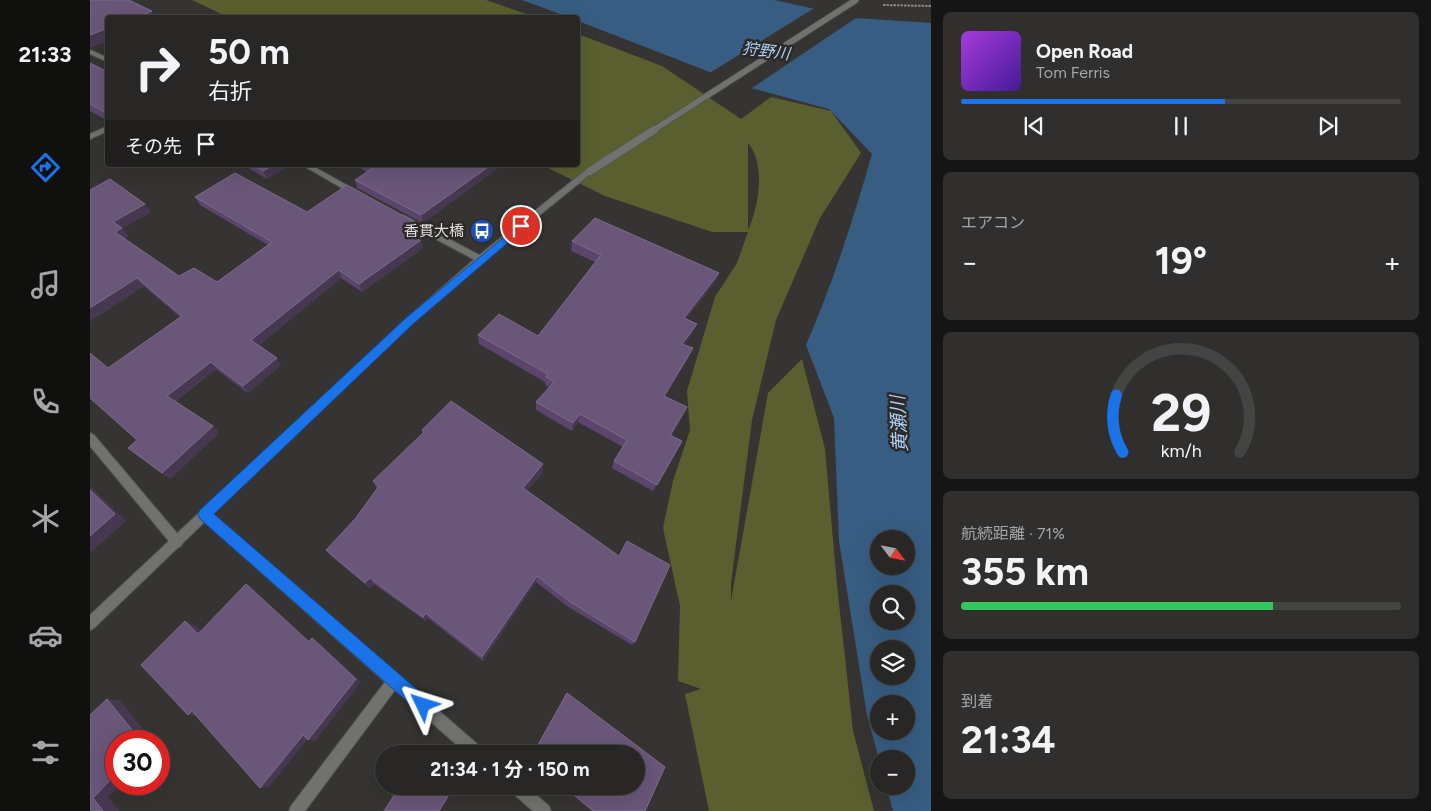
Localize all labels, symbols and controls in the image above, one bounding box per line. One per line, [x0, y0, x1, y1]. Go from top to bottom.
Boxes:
text: 50 m [208, 31, 290, 73]
icon: right [125, 35, 190, 100]
water label: 狩野川 [741, 39, 793, 64]
text: Open Road [1036, 40, 1133, 63]
text: 21:33 [18, 41, 72, 68]
text: Tom Ferris [1036, 63, 1110, 82]
text: 右折 [208, 78, 252, 105]
icon: previous [1020, 112, 1048, 140]
icon: pause [1167, 112, 1195, 140]
icon: next [1314, 112, 1342, 140]
icon: arrive [192, 130, 220, 158]
text: その先 [125, 135, 182, 158]
icon: directions [28, 150, 63, 185]
pin [500, 205, 542, 247]
icon: arrive [507, 212, 535, 240]
text: エアコン [961, 213, 1025, 232]
bus stop icon: 香貫大橋 [469, 218, 495, 244]
place label: 香貫大橋 [404, 222, 464, 240]
text: 19° [1155, 238, 1207, 284]
text: − [961, 245, 978, 279]
text: + [1384, 245, 1401, 279]
icon: music [28, 267, 63, 302]
text: 29 [1151, 382, 1211, 444]
icon: phone [28, 384, 63, 419]
water label: 黄瀬川 [886, 393, 912, 453]
text: km/h [1161, 440, 1201, 461]
icon: climate [28, 501, 63, 536]
text: 航続距離 · 71% [961, 524, 1065, 543]
north arrow [870, 530, 915, 575]
map controls [870, 530, 915, 795]
text: 355 km [961, 549, 1089, 595]
button: search [870, 585, 915, 630]
icon: car [28, 618, 63, 653]
button: layers [870, 640, 915, 685]
position arrow [396, 678, 448, 730]
text: 到着 [961, 692, 993, 711]
button: + [870, 695, 915, 740]
text: 21:34 [961, 717, 1056, 763]
speed limit sign: 30 [105, 730, 170, 795]
icon: filters [28, 735, 63, 770]
button: − [870, 750, 915, 795]
text: 21:34 · 1 分 · 150 m [430, 758, 590, 781]

